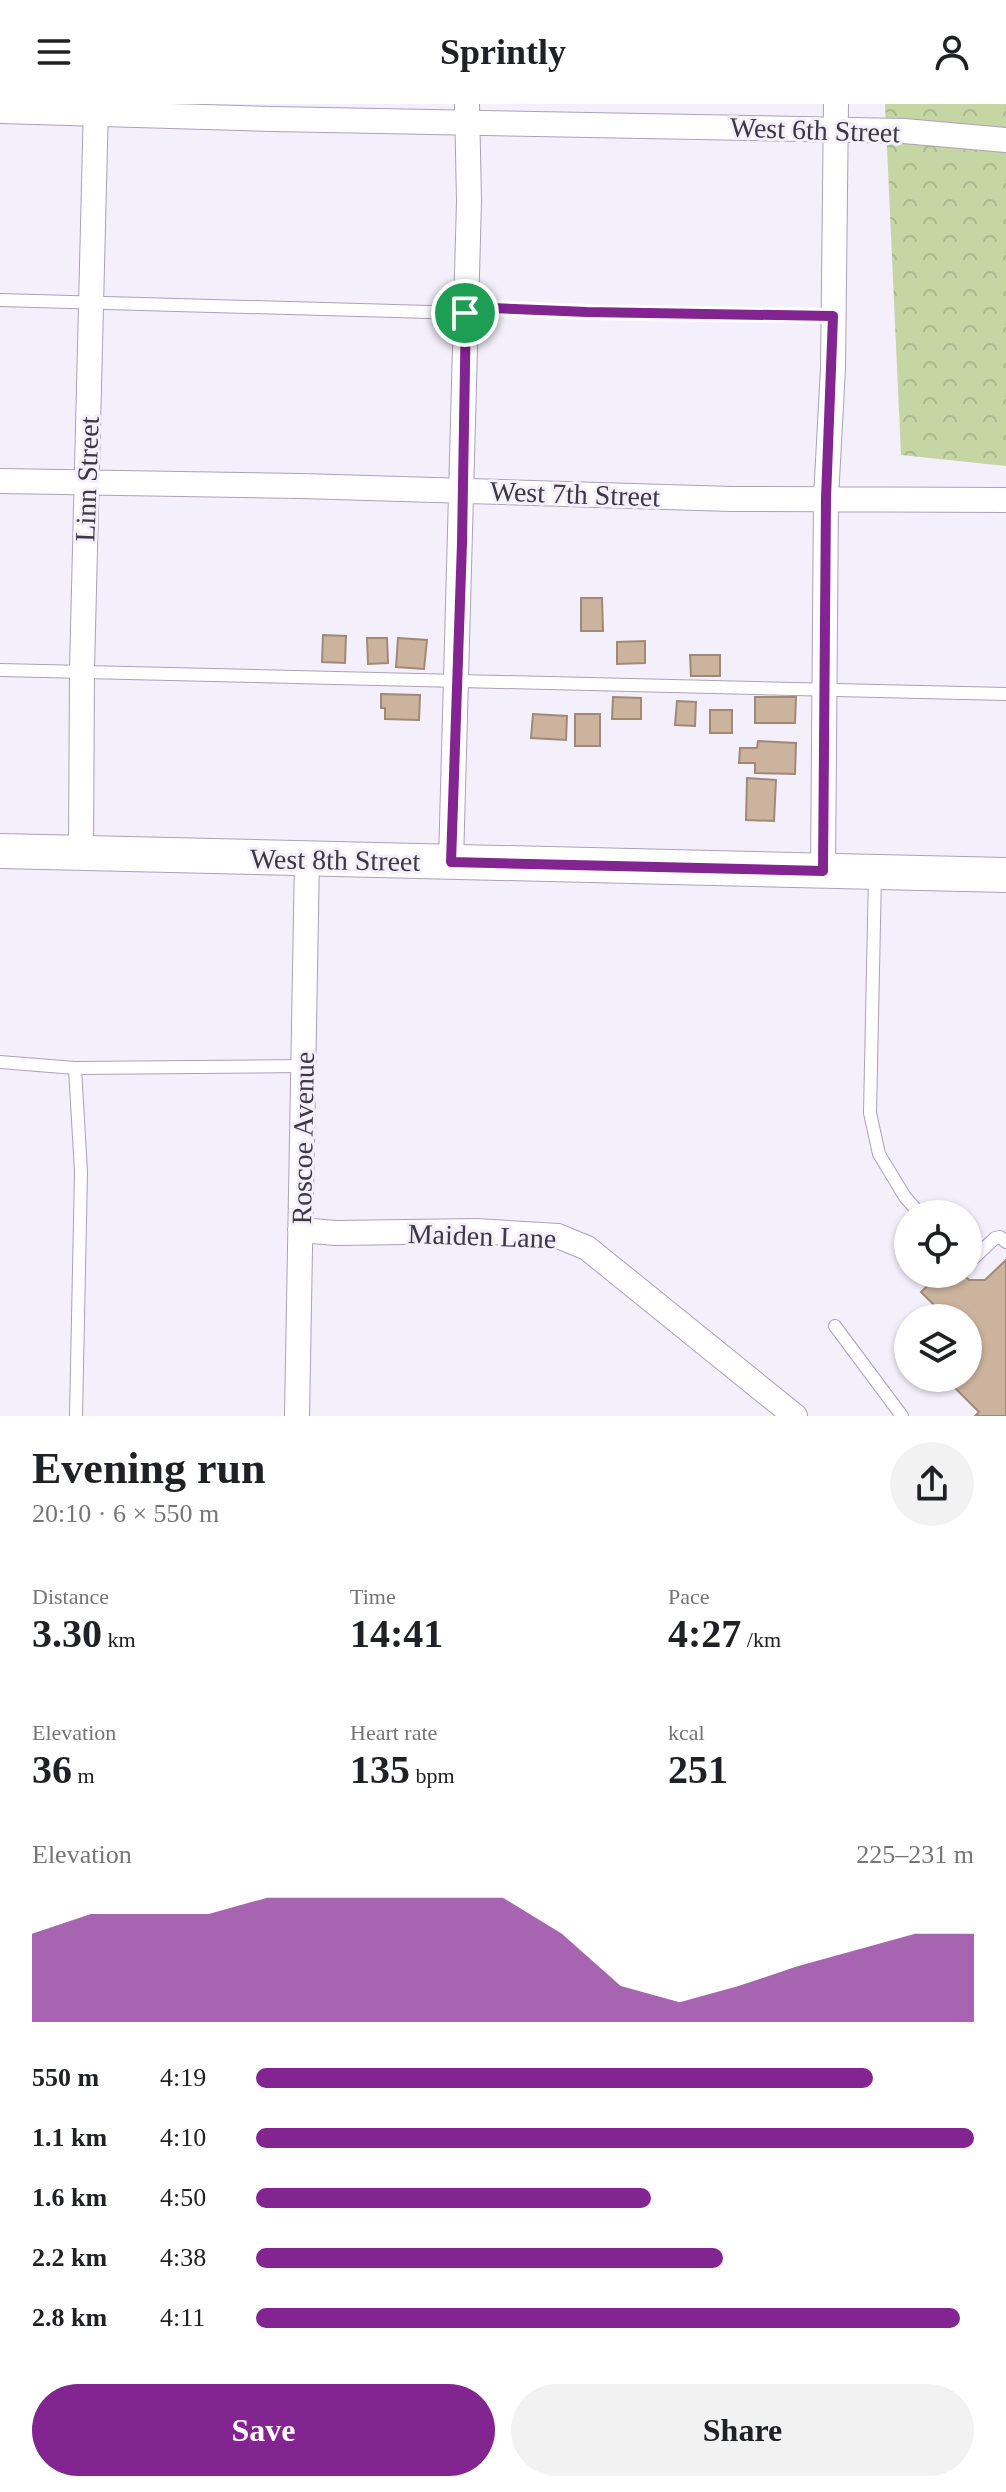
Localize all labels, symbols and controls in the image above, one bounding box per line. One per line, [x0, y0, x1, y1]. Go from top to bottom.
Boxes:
icon: menu [32, 30, 76, 74]
icon: person [930, 30, 974, 74]
text: Sprintly [440, 32, 566, 72]
street label: West 6th Street [729, 112, 901, 148]
pin [431, 279, 499, 347]
icon: arrive [443, 291, 487, 335]
street label: Linn Street [69, 416, 105, 542]
street label: West 7th Street [489, 476, 661, 512]
street label: West 8th Street [250, 843, 421, 877]
street label: Roscoe Avenue [286, 1051, 320, 1225]
map controls [894, 1200, 982, 1392]
button: locate [894, 1200, 982, 1288]
street label: Maiden Lane [407, 1218, 557, 1254]
button: layers [894, 1304, 982, 1392]
button: share [890, 1442, 974, 1526]
text: Evening run [32, 1444, 266, 1493]
text: 20:10 · 6 × 550 m [32, 1499, 219, 1528]
text: Distance [32, 1584, 109, 1609]
text: Time [350, 1584, 396, 1609]
text: Pace [668, 1584, 710, 1609]
text: 3.30 [32, 1611, 102, 1656]
text: 14:41 [350, 1611, 443, 1656]
text: 4:27 [668, 1611, 741, 1656]
text: km [102, 1627, 136, 1652]
text: /km [741, 1627, 781, 1652]
text: Elevation [32, 1720, 116, 1745]
text: Heart rate [350, 1720, 437, 1745]
text: kcal [668, 1720, 705, 1745]
text: 36 [32, 1747, 72, 1792]
text: 135 [350, 1747, 410, 1792]
text: 251 [668, 1747, 728, 1792]
text: m [72, 1763, 95, 1788]
text: bpm [410, 1763, 455, 1788]
text: Elevation [32, 1840, 132, 1869]
text: 225–231 m [856, 1840, 974, 1869]
text: 550 m [32, 2063, 99, 2092]
text: 4:19 [160, 2063, 206, 2092]
text: 1.1 km [32, 2123, 107, 2152]
text: 4:10 [160, 2123, 206, 2152]
text: 1.6 km [32, 2183, 107, 2212]
text: 4:50 [160, 2183, 206, 2212]
text: 2.2 km [32, 2243, 107, 2272]
text: 4:38 [160, 2243, 206, 2272]
text: 2.8 km [32, 2303, 107, 2332]
text: 4:11 [160, 2303, 205, 2332]
button: Save [32, 2384, 495, 2476]
button: Share [511, 2384, 974, 2476]

